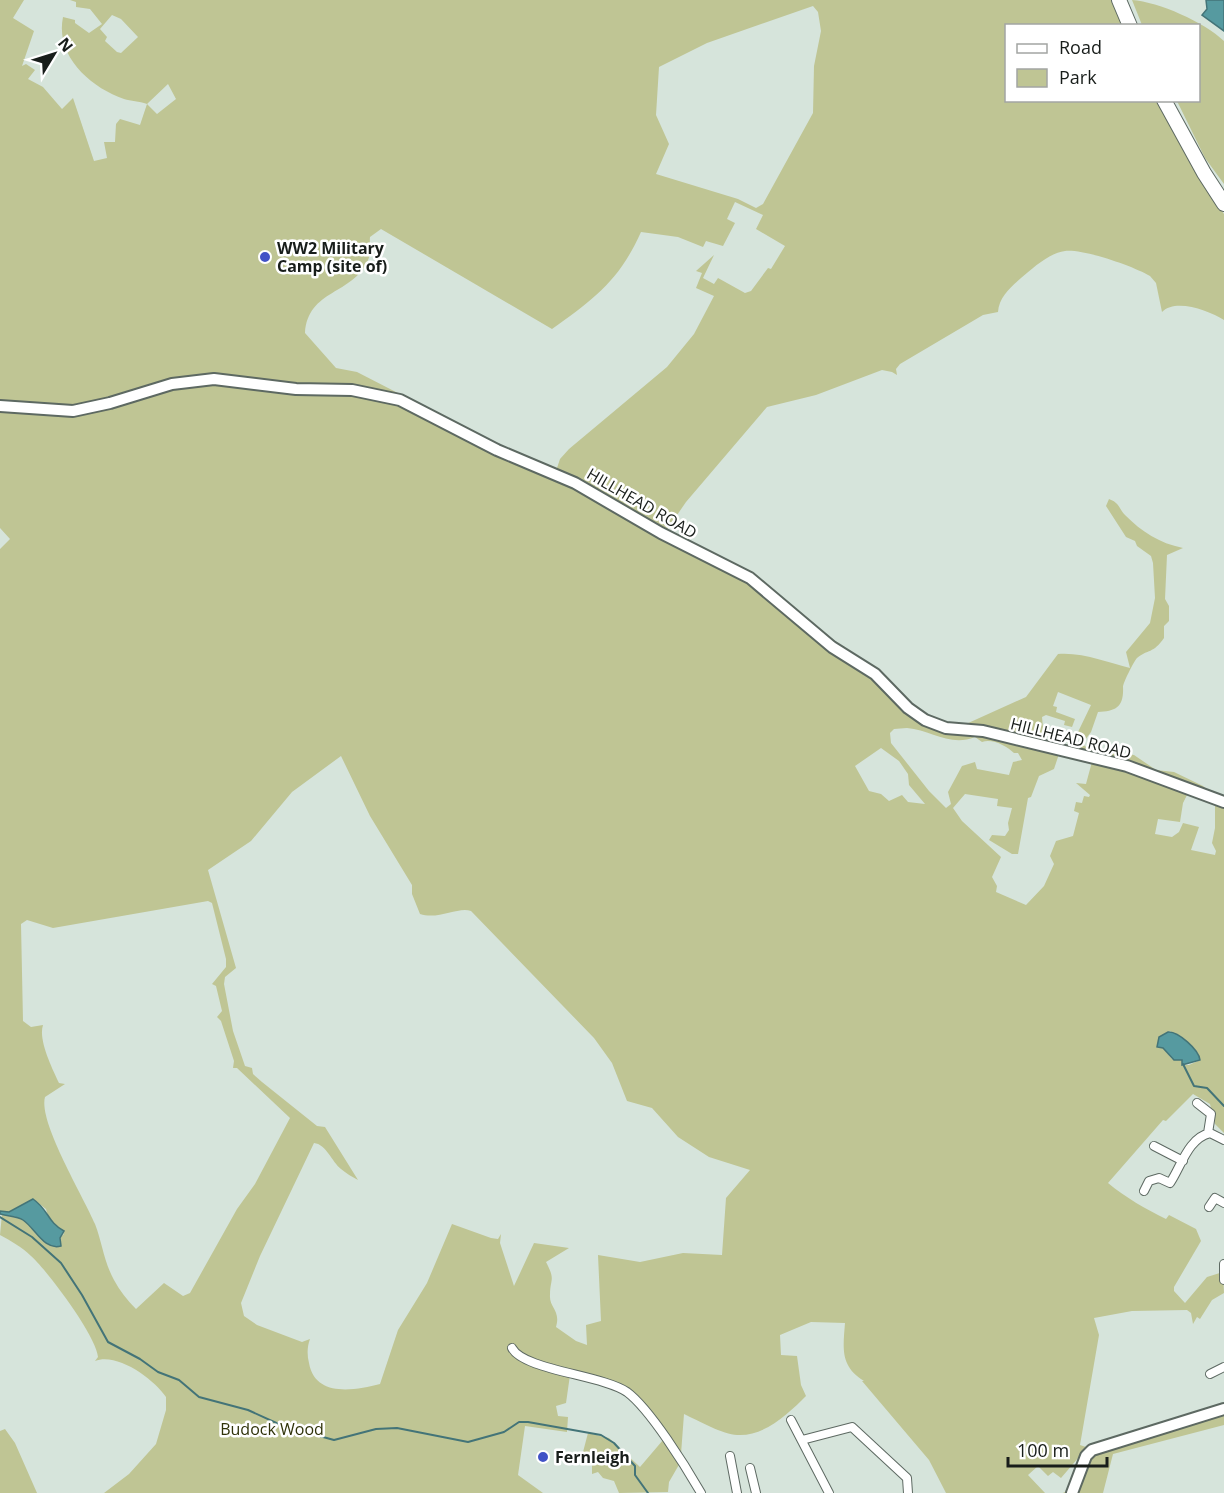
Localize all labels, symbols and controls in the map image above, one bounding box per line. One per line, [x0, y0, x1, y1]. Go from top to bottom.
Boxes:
north arrow [24, 24, 84, 84]
legend [1005, 24, 1200, 102]
text: N [53, 33, 78, 57]
text: Road [1059, 35, 1102, 59]
text: Park [1059, 65, 1097, 89]
place label: WW2 Military Camp (site of) [277, 237, 387, 277]
marker: WW2 Military Camp (site of) [258, 250, 272, 264]
street label: HILLHEAD ROAD [583, 463, 701, 543]
street label: HILLHEAD ROAD [1008, 712, 1134, 764]
park label: Budock Wood [220, 1418, 324, 1440]
scale bar [1008, 1430, 1107, 1468]
text: 100 m [1017, 1438, 1069, 1462]
place label: Fernleigh [555, 1446, 630, 1468]
marker: Fernleigh [536, 1450, 550, 1464]

